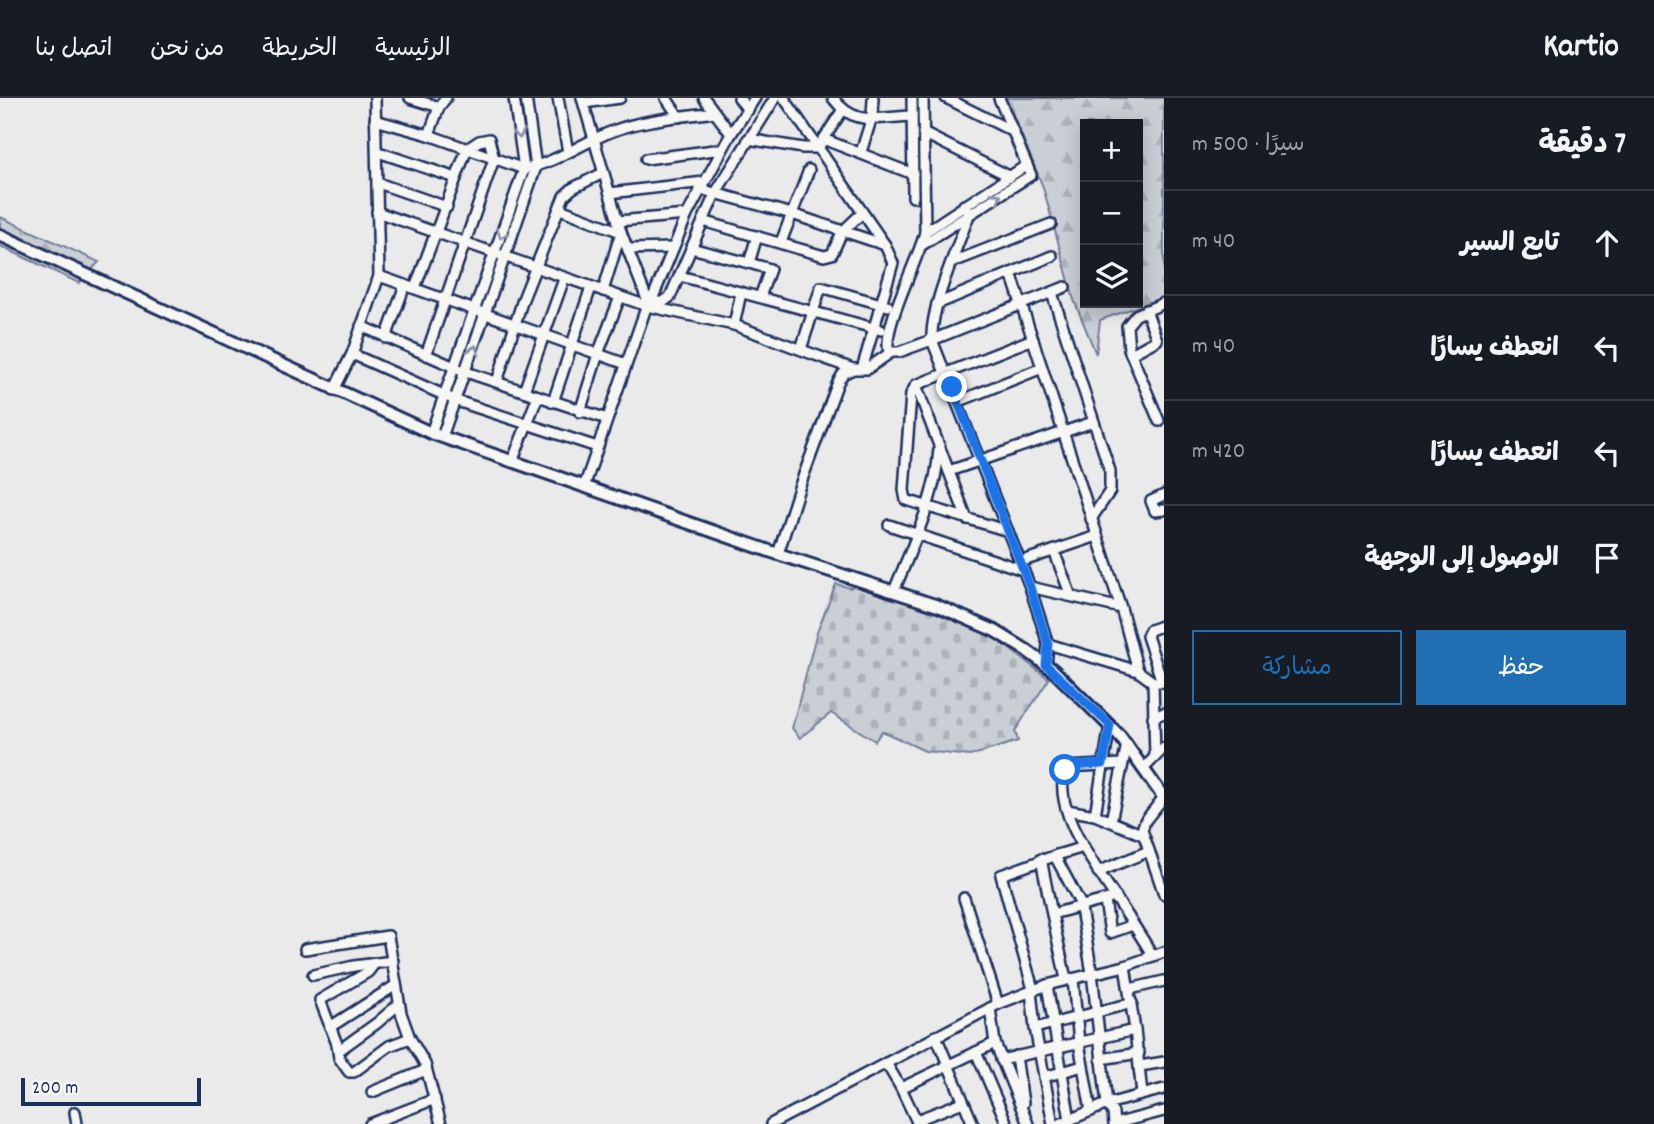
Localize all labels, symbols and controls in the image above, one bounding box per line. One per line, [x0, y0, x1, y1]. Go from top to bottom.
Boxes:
text: Kartio [1543, 25, 1619, 72]
text: اتصل بنا [35, 33, 112, 67]
text: من نحن [150, 33, 224, 67]
text: الخريطة [262, 33, 337, 67]
text: الرئيسية [375, 33, 451, 67]
map controls [1080, 119, 1143, 308]
button: + [1080, 119, 1143, 182]
text: 7 دقيقة [1538, 125, 1626, 168]
one-way arrow [511, 128, 526, 140]
text: سيرًا · 500 m [1192, 129, 1305, 162]
button: − [1080, 182, 1143, 245]
one-way arrow [989, 192, 1002, 205]
icon: ahead [1588, 224, 1626, 262]
text: 40 m [1192, 226, 1235, 259]
text: تابع السير [1460, 226, 1559, 263]
one-way arrow [496, 227, 510, 239]
button: layers [1080, 245, 1143, 308]
icon: left [1588, 329, 1626, 367]
text: 40 m [1192, 331, 1235, 364]
text: انعطف يسارًا [1430, 331, 1559, 368]
one-way arrow [466, 344, 480, 356]
route end [936, 371, 967, 402]
icon: left [1588, 434, 1626, 472]
text: 420 m [1192, 436, 1245, 469]
text: انعطف يسارًا [1430, 436, 1559, 473]
icon: arrive [1588, 539, 1626, 577]
text: الوصول إلى الوجهة [1364, 541, 1559, 578]
button: مشاركة [1192, 630, 1402, 705]
button: حفظ [1416, 630, 1626, 705]
route start [1049, 754, 1080, 785]
scale bar [21, 1075, 201, 1107]
text: 200 m [32, 1076, 78, 1103]

